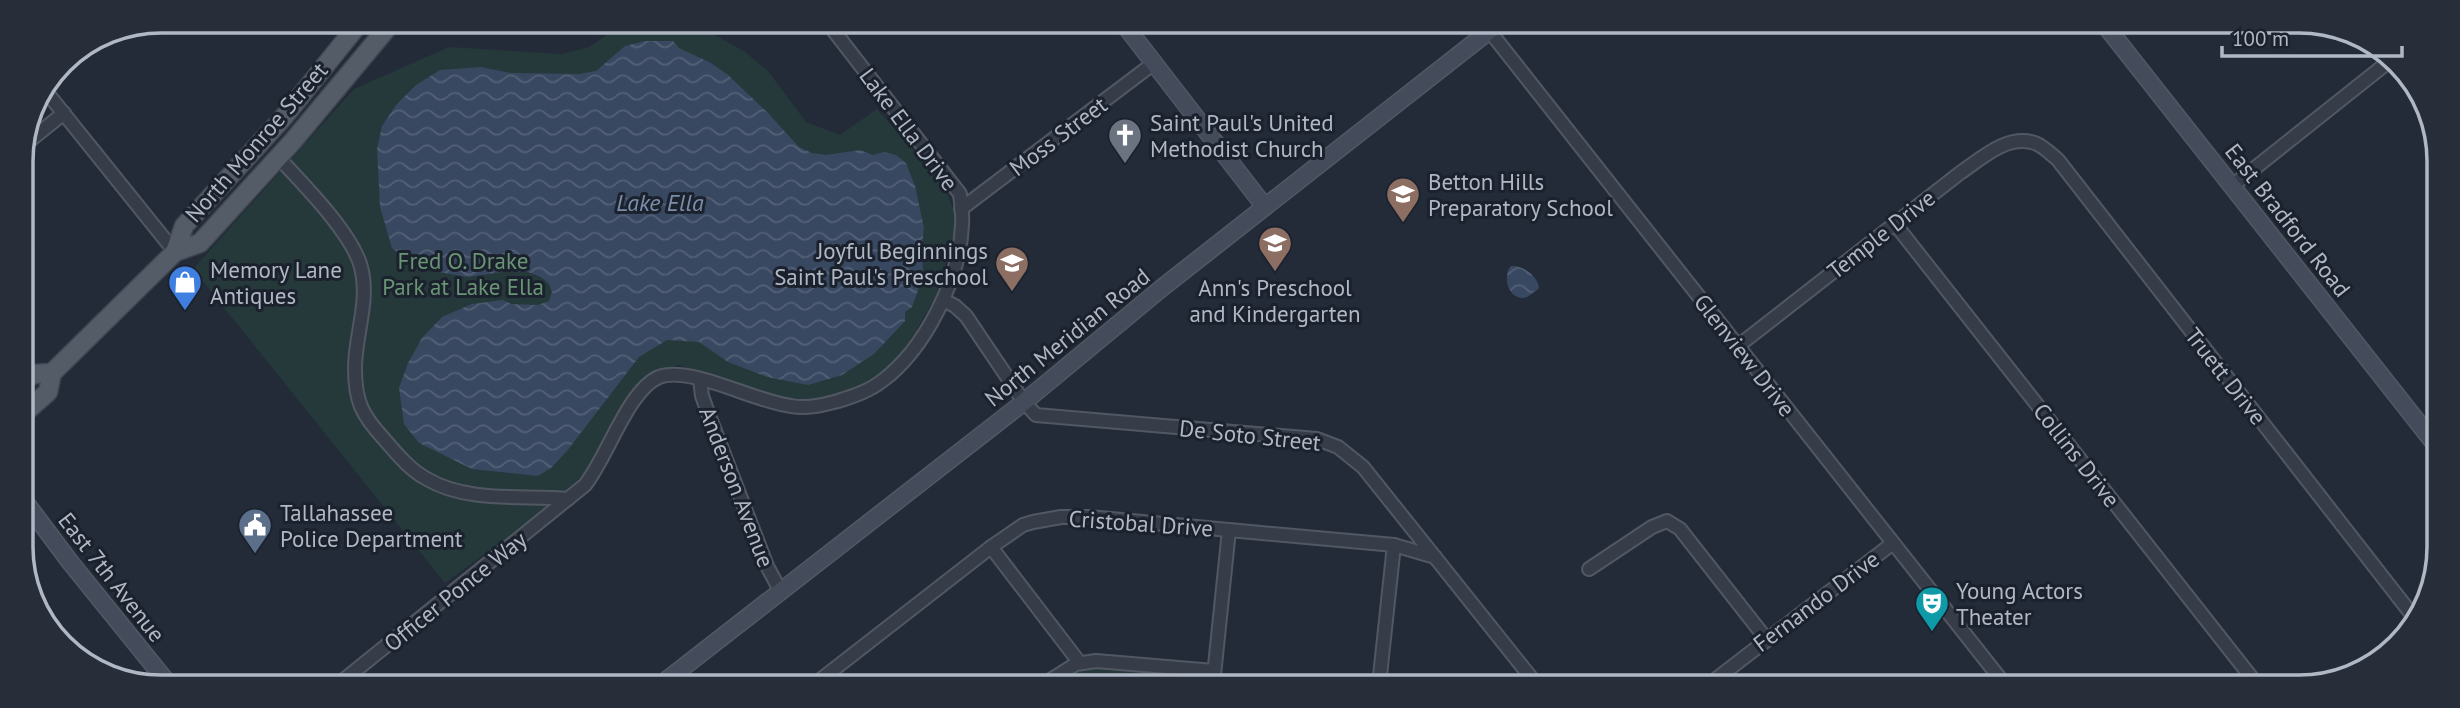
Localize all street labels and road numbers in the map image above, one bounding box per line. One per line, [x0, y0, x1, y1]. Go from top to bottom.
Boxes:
street label: North Monroe Street [179, 56, 334, 228]
street label: Lake Ella Drive [853, 62, 965, 196]
street label: Moss Street [1003, 90, 1113, 182]
street label: East Bradford Road [2219, 137, 2357, 303]
street label: Temple Drive [1821, 183, 1941, 285]
street label: North Meridian Road [979, 262, 1155, 412]
street label: Glenview Drive [1688, 288, 1802, 422]
street label: Truett Drive [2179, 322, 2273, 430]
street label: Collins Drive [2027, 397, 2127, 513]
street label: Anderson Avenue [693, 403, 781, 571]
street label: De Soto Street [1178, 413, 1322, 457]
street label: Cristobal Drive [1068, 503, 1214, 543]
street label: East 7th Avenue [52, 506, 172, 648]
street label: Officer Ponce Way [378, 524, 532, 657]
street label: Fernando Drive [1747, 544, 1885, 658]

